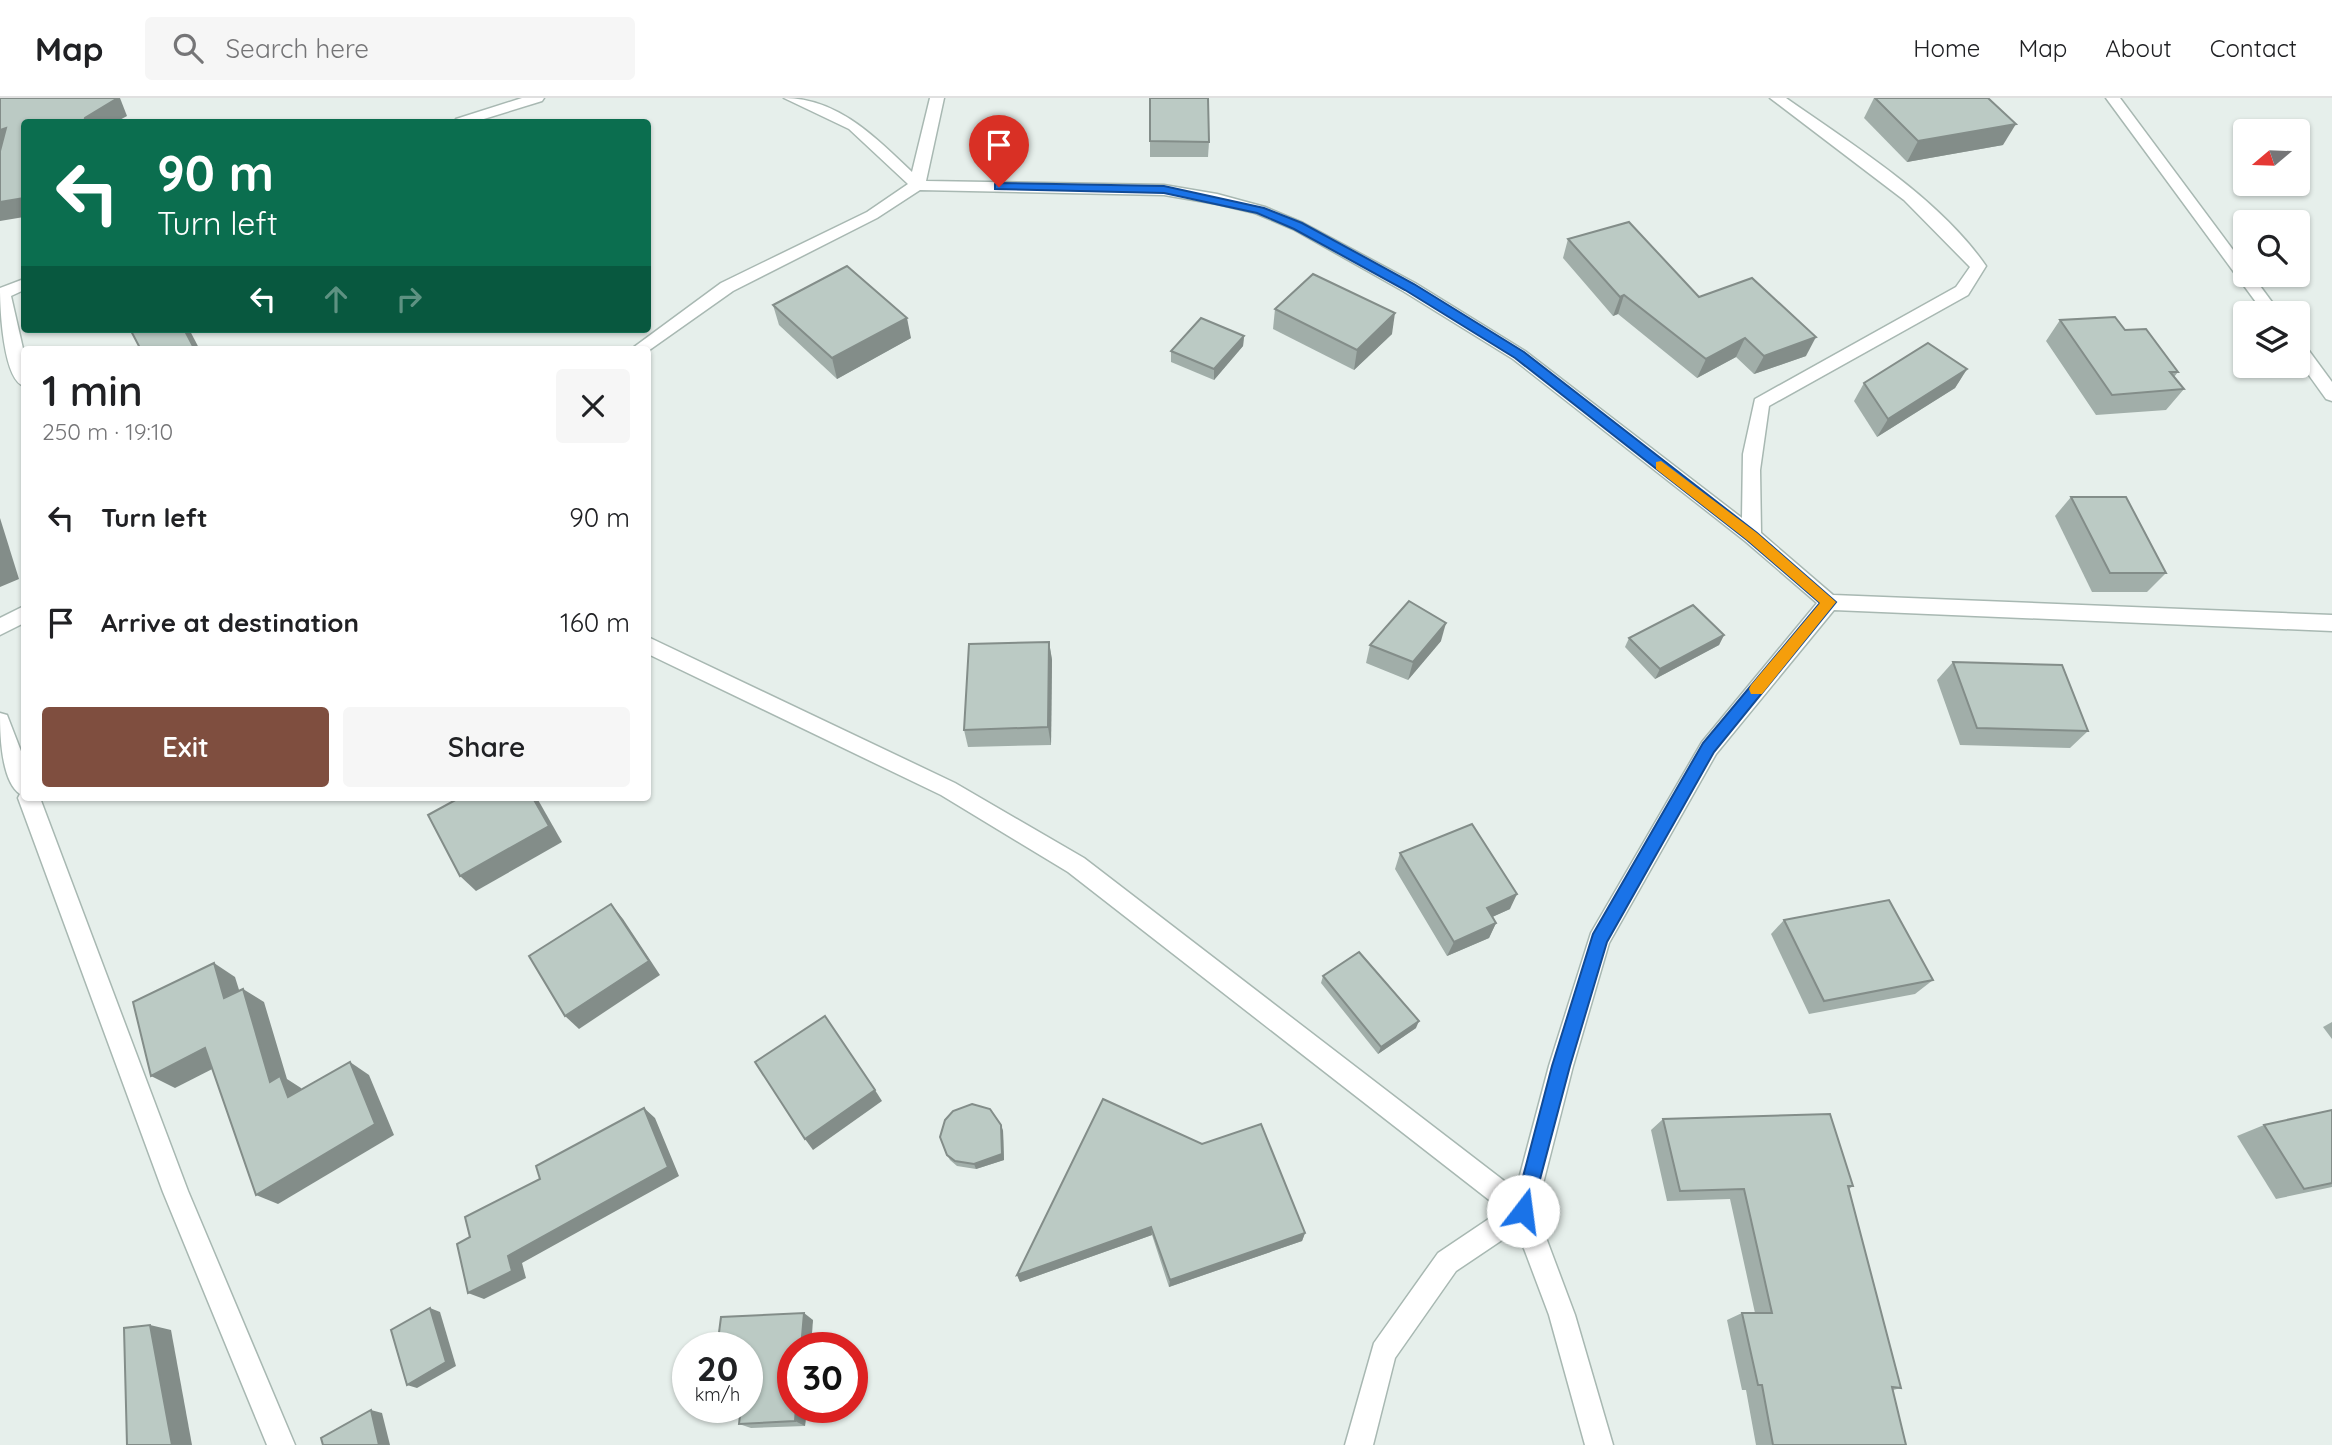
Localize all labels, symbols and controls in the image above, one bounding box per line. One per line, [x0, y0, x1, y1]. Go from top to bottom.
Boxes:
search box [145, 17, 635, 80]
text: Map [35, 28, 103, 69]
icon: search [169, 29, 207, 67]
text: Search here [225, 32, 369, 65]
text: Home [1913, 33, 1980, 63]
text: Map [2018, 33, 2067, 63]
text: About [2105, 33, 2172, 63]
text: Contact [2210, 33, 2297, 63]
pin [969, 115, 1029, 187]
north arrow [2233, 119, 2310, 196]
map controls [2233, 119, 2310, 378]
icon: arrive [980, 126, 1018, 164]
text: 90 m [157, 142, 274, 203]
icon: left [42, 147, 133, 238]
text: Turn left [157, 203, 278, 243]
button: search [2233, 210, 2310, 287]
icon: left [244, 280, 282, 318]
icon: ahead [317, 280, 355, 318]
icon: right [390, 280, 428, 318]
button: layers [2233, 301, 2310, 378]
text: 1 min [42, 364, 143, 417]
button: close [556, 369, 630, 443]
text: 250 m · 19:10 [42, 417, 173, 446]
icon: left [42, 499, 80, 537]
text: Turn left [101, 501, 208, 534]
text: 90 m [569, 501, 630, 534]
icon: arrive [42, 604, 80, 642]
text: Arrive at destination [101, 606, 359, 639]
text: 160 m [560, 606, 630, 639]
button: Exit [42, 707, 329, 787]
button: Share [343, 707, 630, 787]
position arrow [1486, 1174, 1560, 1248]
speed limit sign: 30 [777, 1332, 868, 1423]
text: 20 [697, 1346, 738, 1390]
text: km/h [695, 1383, 740, 1406]

